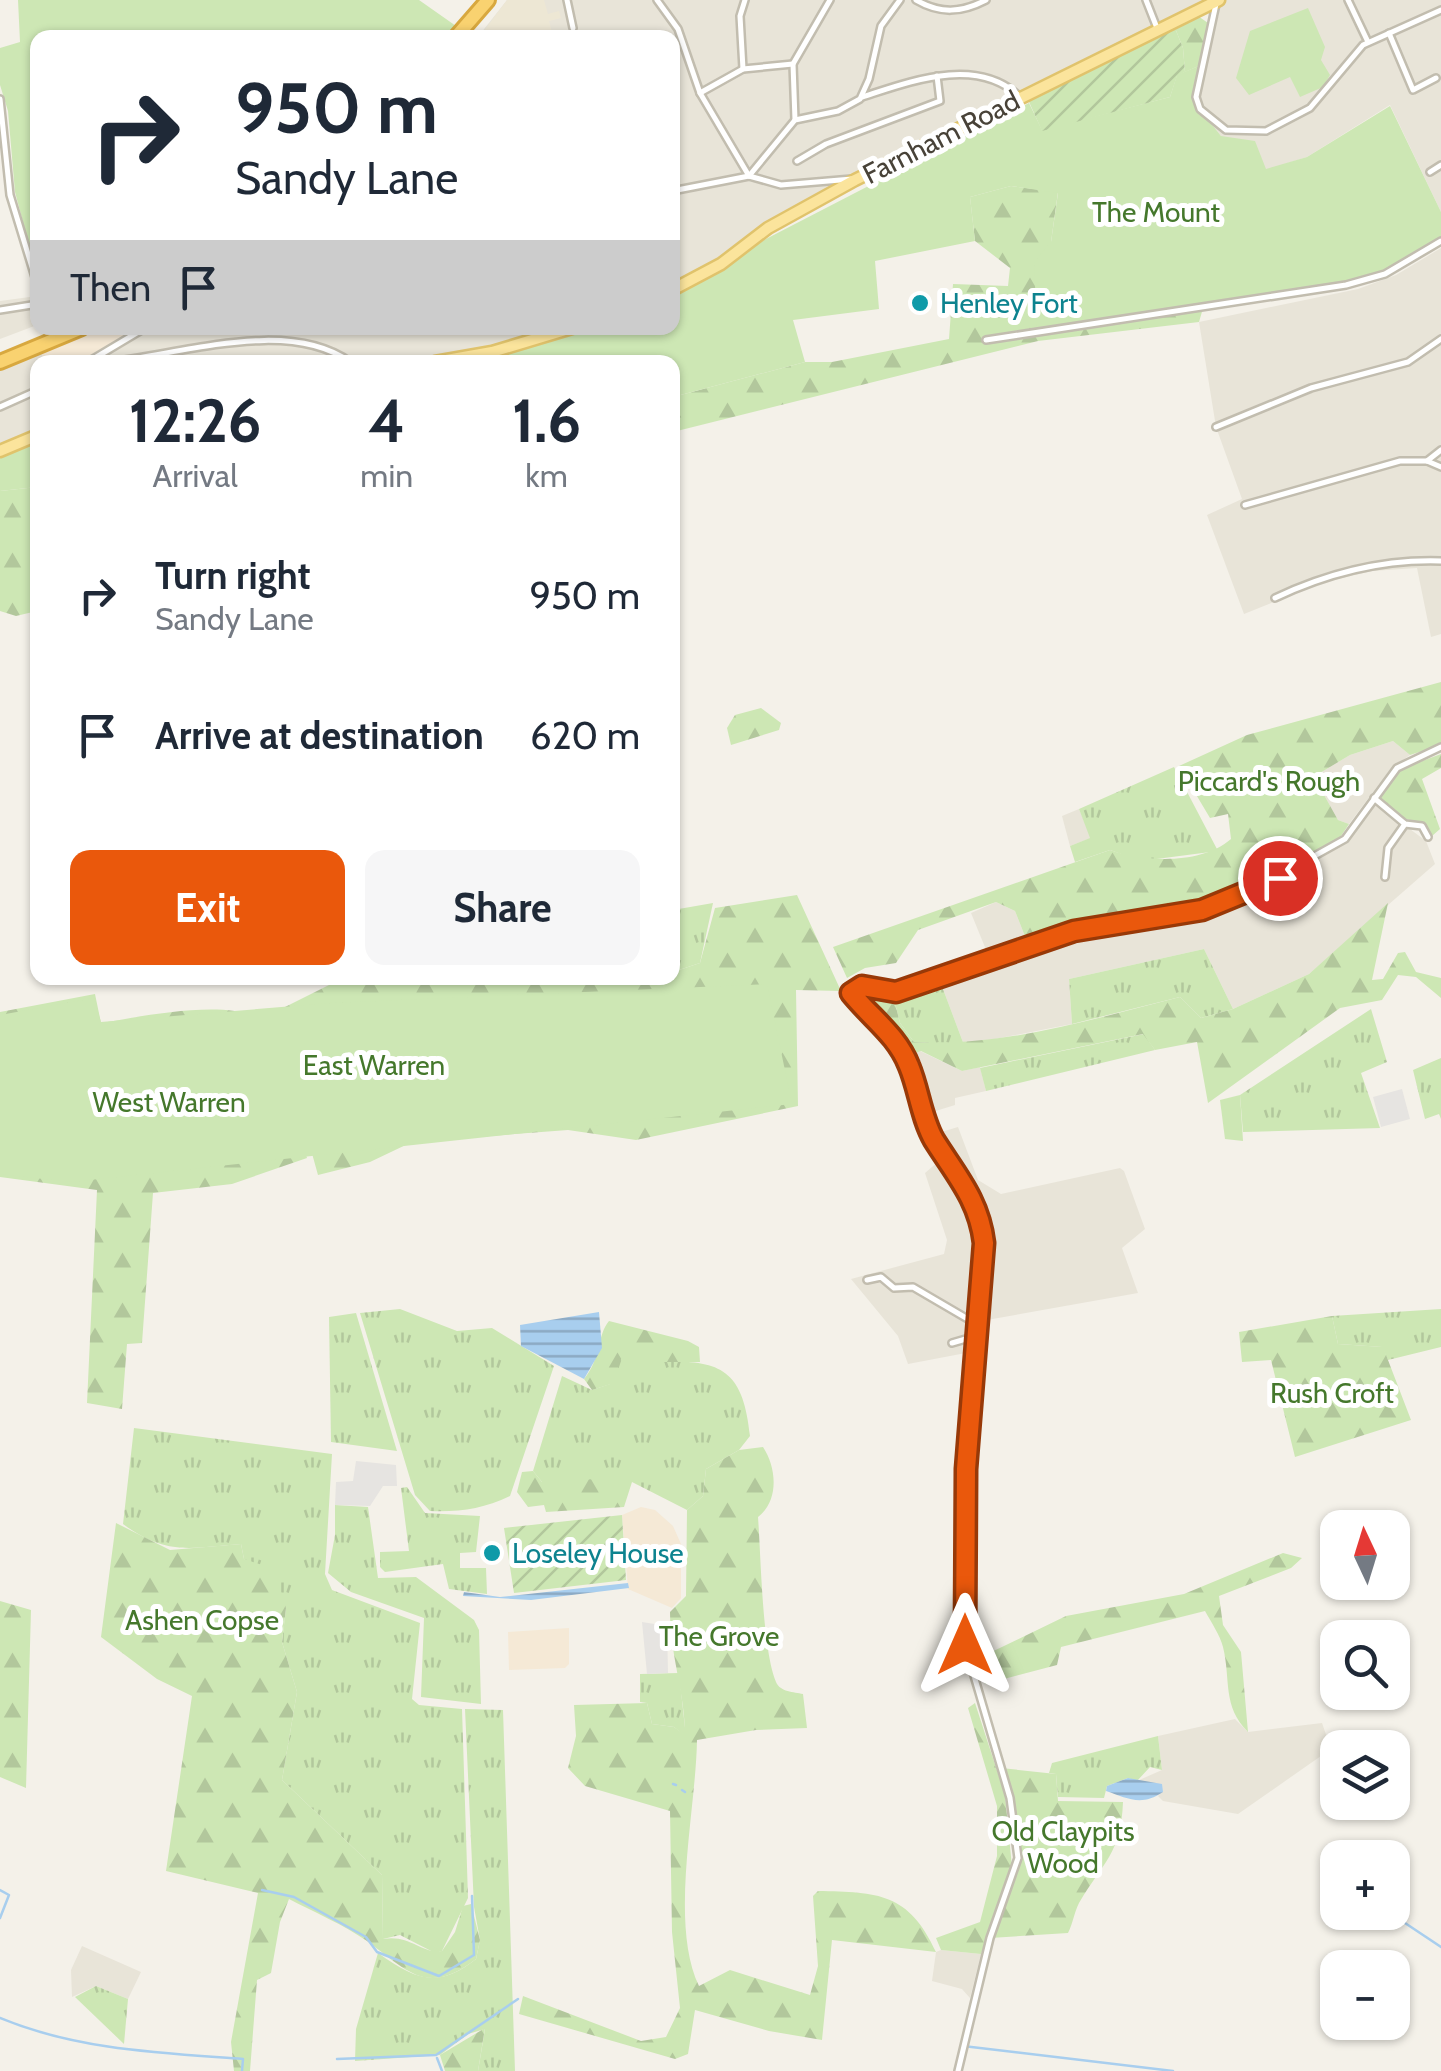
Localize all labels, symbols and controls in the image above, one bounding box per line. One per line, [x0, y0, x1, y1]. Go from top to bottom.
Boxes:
text: 950 m [235, 65, 438, 151]
icon: right [70, 70, 200, 200]
street label: Farnham Road [857, 83, 1025, 191]
text: Sandy Lane [235, 151, 458, 205]
park label: The Mount [1092, 195, 1220, 229]
icon: arrive [171, 260, 226, 315]
text: Then [70, 264, 151, 311]
place label: Henley Fort [940, 286, 1078, 320]
marker: Henley Fort [909, 292, 931, 314]
text: 12:26 [129, 384, 262, 457]
text: 4 [368, 384, 405, 457]
text: 1.6 [512, 384, 581, 457]
text: Arrival [153, 456, 238, 495]
text: min [360, 456, 413, 495]
text: km [525, 456, 568, 495]
text: Turn right [155, 552, 311, 599]
icon: right [70, 568, 125, 623]
text: 950 m [529, 572, 640, 619]
text: Sandy Lane [155, 599, 314, 638]
icon: arrive [70, 708, 125, 763]
text: Arrive at destination [155, 712, 484, 759]
text: 620 m [530, 712, 640, 759]
park label: Piccard's Rough [1178, 764, 1360, 798]
pin [1238, 836, 1323, 921]
button: Exit [70, 850, 345, 965]
button: Share [365, 850, 640, 965]
icon: arrive [1253, 851, 1308, 906]
park label: East Warren [303, 1048, 445, 1082]
park label: West Warren [92, 1085, 246, 1119]
park label: Rush Croft [1270, 1376, 1394, 1410]
north arrow [1320, 1510, 1410, 1600]
map controls [1320, 1510, 1410, 2040]
place label: Loseley House [512, 1536, 684, 1570]
marker: Loseley House [481, 1542, 503, 1564]
position arrow [913, 1593, 1017, 1697]
park label: Ashen Copse [125, 1603, 279, 1637]
park label: The Grove [659, 1619, 779, 1653]
button: search [1320, 1620, 1410, 1710]
button: layers [1320, 1730, 1410, 1820]
park label: Old Claypits Wood [991, 1814, 1135, 1880]
button: + [1320, 1840, 1410, 1930]
button: − [1320, 1950, 1410, 2040]

